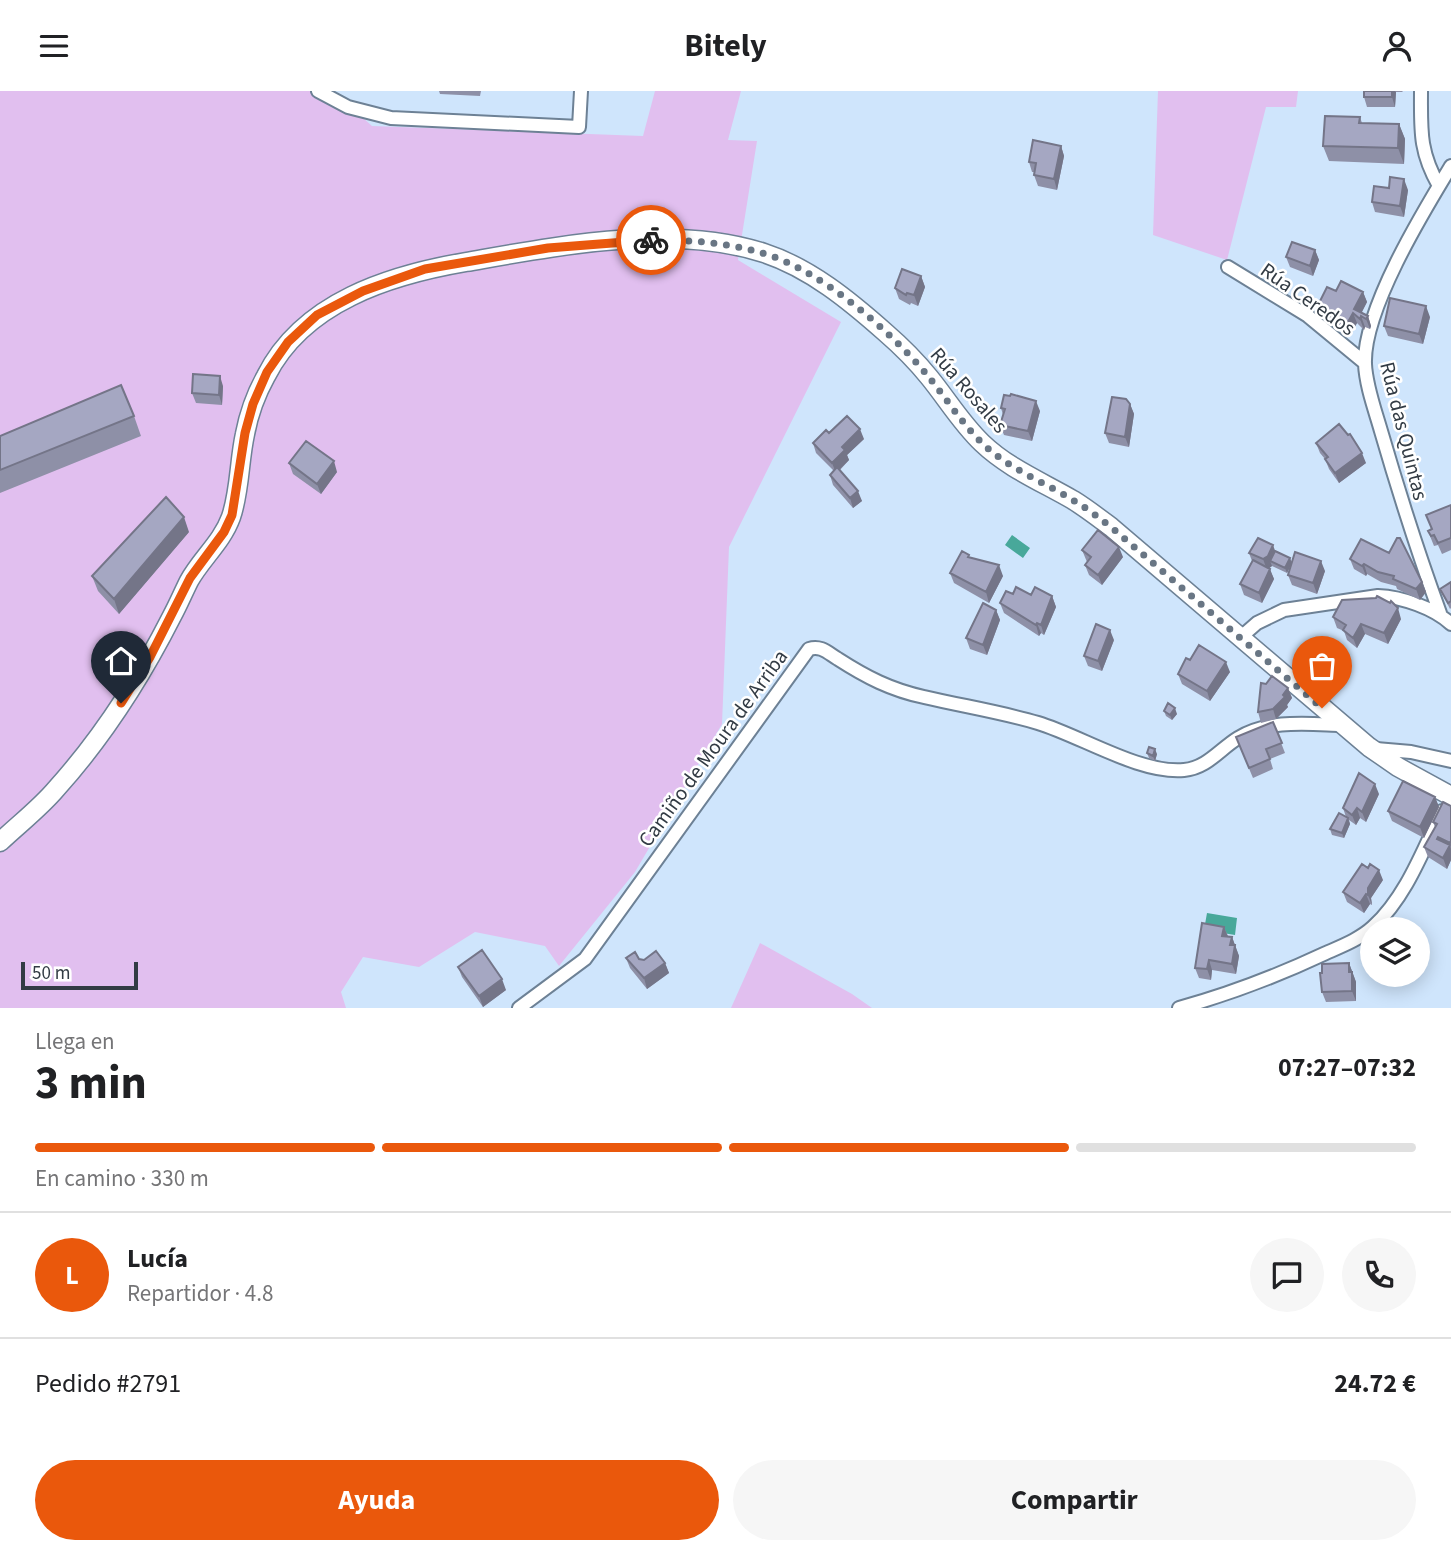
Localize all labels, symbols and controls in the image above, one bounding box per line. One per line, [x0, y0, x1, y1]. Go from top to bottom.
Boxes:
text: Bitely [684, 23, 767, 69]
icon: menu [35, 27, 73, 65]
icon: person [1378, 27, 1416, 65]
courier [616, 205, 686, 275]
icon: bike [632, 221, 670, 259]
street label: Rúa Ceredos [1254, 255, 1362, 343]
street label: Rúa Rosales [923, 340, 1015, 440]
street label: Rúa das Quintas [1372, 359, 1436, 503]
pin [91, 631, 151, 703]
pin [1292, 636, 1352, 708]
icon: home [102, 642, 140, 680]
street label: Camiño de Moura de Arriba [631, 643, 795, 853]
icon: bag [1303, 647, 1341, 685]
map controls [1360, 917, 1430, 987]
button: layers [1360, 917, 1430, 987]
scale bar [21, 959, 138, 991]
text: 50 m [32, 960, 70, 987]
text: Llega en [35, 1025, 115, 1058]
text: 07:27–07:32 [1278, 1049, 1416, 1086]
text: 3 min [35, 1051, 147, 1116]
text: En camino · 330 m [35, 1162, 209, 1195]
button: chat [1250, 1238, 1324, 1312]
button: phone [1342, 1238, 1416, 1312]
text: Lucía [127, 1240, 188, 1277]
text: L [65, 1257, 79, 1294]
text: Repartidor · 4.8 [127, 1277, 273, 1310]
text: Pedido #2791 [35, 1365, 181, 1402]
text: 24.72 € [1334, 1365, 1416, 1402]
button: Ayuda [35, 1460, 719, 1540]
button: Compartir [733, 1460, 1416, 1540]

